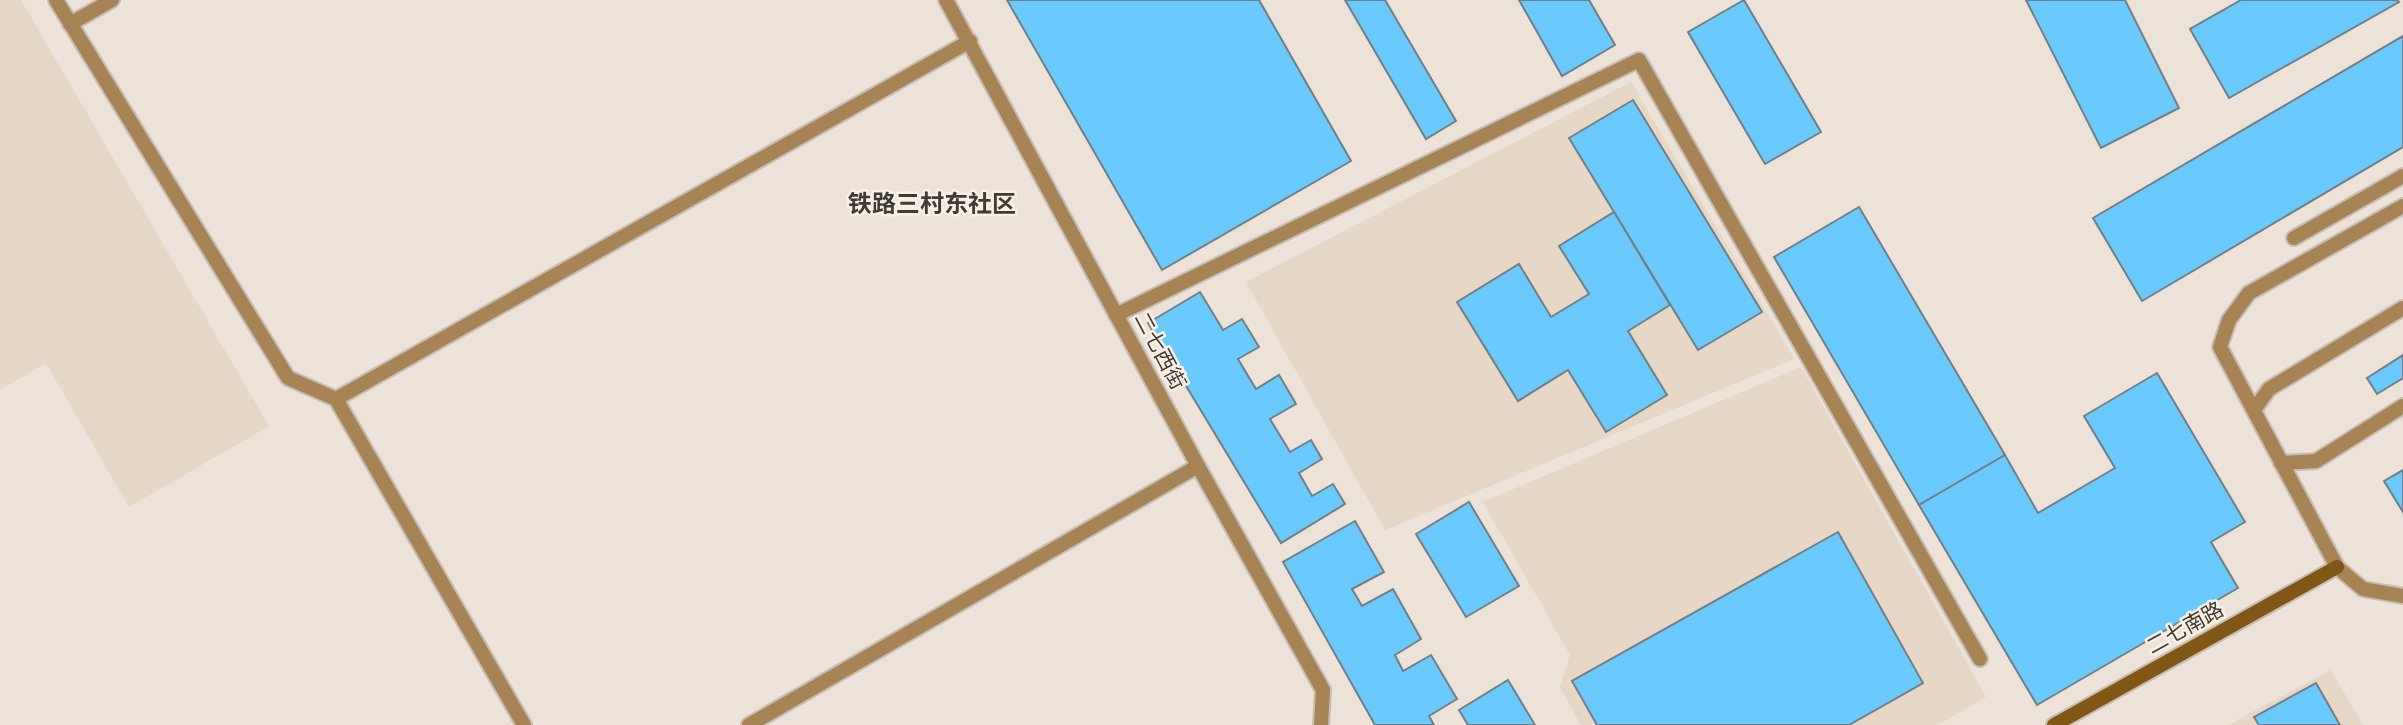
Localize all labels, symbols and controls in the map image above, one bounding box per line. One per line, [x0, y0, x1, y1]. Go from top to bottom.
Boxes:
district label: 铁路三村东社区 [848, 189, 1016, 219]
street label: 二七西街 [1129, 308, 1191, 394]
street label: 二七南路 [2142, 596, 2228, 660]

